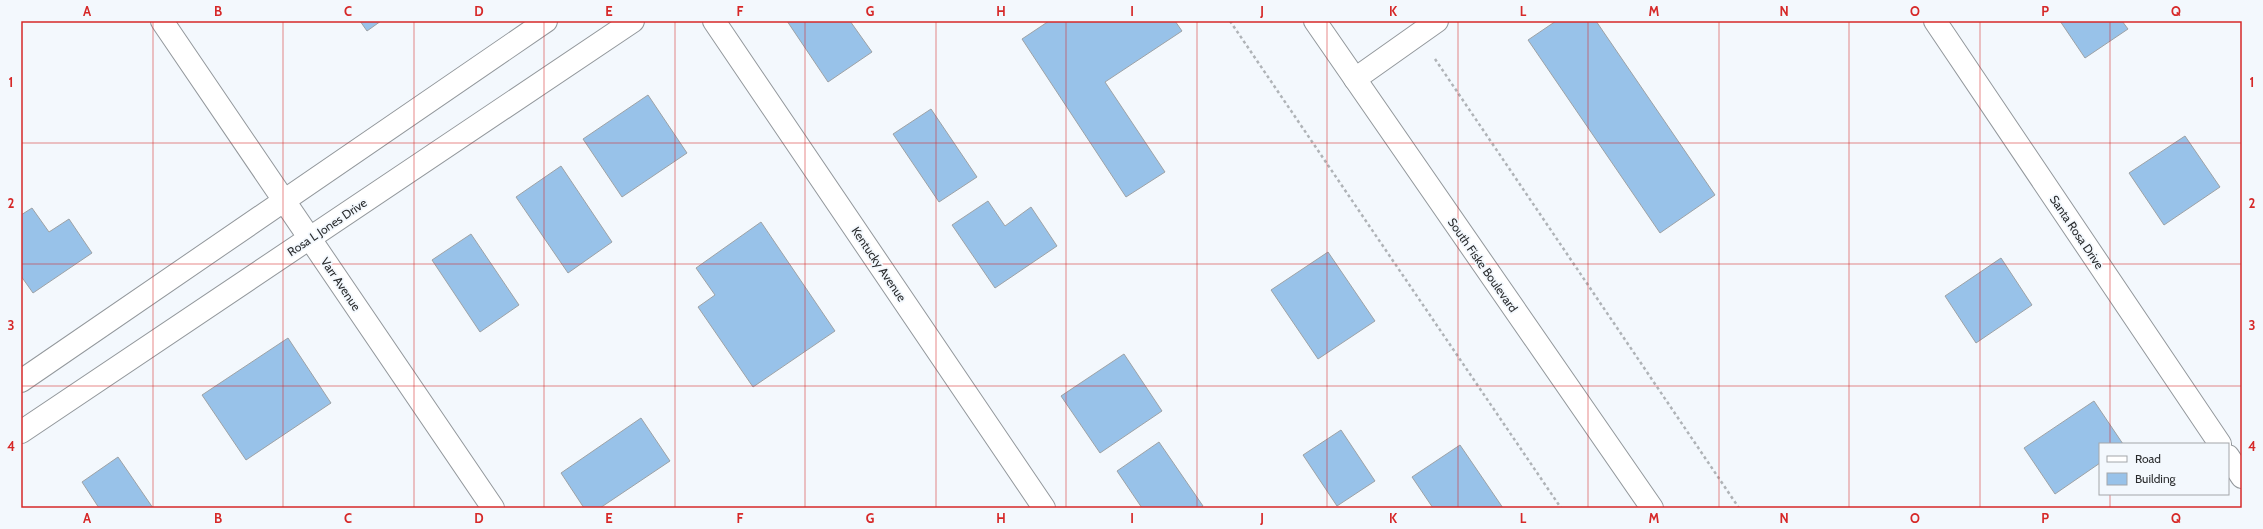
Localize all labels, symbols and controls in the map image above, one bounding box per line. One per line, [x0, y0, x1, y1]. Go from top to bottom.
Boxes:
text: A [83, 3, 92, 19]
text: B [214, 3, 222, 19]
text: C [344, 3, 352, 19]
text: D [474, 3, 484, 19]
text: E [605, 3, 613, 19]
text: F [737, 3, 744, 19]
text: G [866, 3, 875, 19]
text: H [996, 3, 1006, 19]
text: I [1130, 3, 1134, 19]
text: J [1259, 3, 1264, 19]
text: K [1389, 3, 1398, 19]
text: L [1520, 3, 1527, 19]
text: M [1649, 3, 1660, 19]
text: N [1779, 3, 1789, 19]
text: O [1910, 3, 1920, 19]
text: P [2041, 3, 2049, 19]
text: Q [2171, 3, 2181, 19]
text: 1 [9, 74, 13, 90]
text: 1 [2250, 74, 2254, 90]
street label: Santa Rosa Drive [2047, 192, 2107, 272]
text: 2 [8, 195, 15, 211]
street label: Rosa L Jones Drive [284, 195, 370, 259]
text: 2 [2249, 195, 2256, 211]
street label: South Fiske Boulevard [1445, 215, 1521, 315]
street label: Kentucky Avenue [848, 224, 910, 304]
street label: Varr Avenue [318, 255, 364, 313]
text: 3 [7, 317, 15, 333]
text: 3 [2248, 317, 2256, 333]
text: 4 [7, 438, 15, 454]
text: 4 [2248, 438, 2256, 454]
legend [2099, 443, 2229, 495]
text: Road [2135, 451, 2161, 466]
text: Building [2135, 471, 2177, 486]
text: A [83, 510, 92, 526]
text: B [214, 510, 222, 526]
text: C [344, 510, 352, 526]
text: D [474, 510, 484, 526]
text: E [605, 510, 613, 526]
text: F [737, 510, 744, 526]
text: G [866, 510, 875, 526]
text: H [996, 510, 1006, 526]
text: I [1130, 510, 1134, 526]
text: J [1259, 510, 1264, 526]
text: K [1389, 510, 1398, 526]
text: L [1520, 510, 1527, 526]
text: M [1649, 510, 1660, 526]
text: N [1779, 510, 1789, 526]
text: O [1910, 510, 1920, 526]
text: P [2041, 510, 2049, 526]
text: Q [2171, 510, 2181, 526]

